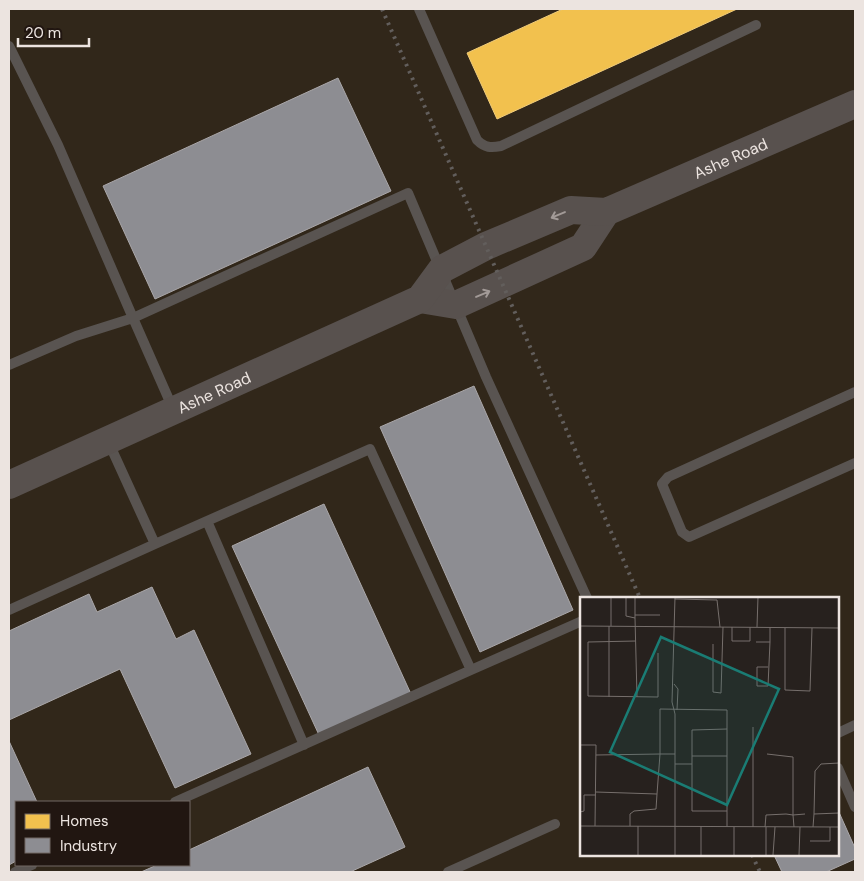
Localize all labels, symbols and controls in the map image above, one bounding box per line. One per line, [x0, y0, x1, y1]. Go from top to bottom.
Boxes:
scale bar [18, 15, 89, 47]
text: 20 m [25, 23, 61, 43]
street label: Ashe Road [690, 133, 771, 183]
one-way arrow [551, 211, 566, 221]
one-way arrow [475, 288, 490, 298]
street label: Ashe Road [174, 366, 254, 418]
inset map [580, 597, 839, 856]
legend [15, 801, 190, 866]
text: Homes [60, 811, 109, 831]
text: Industry [60, 836, 118, 856]

